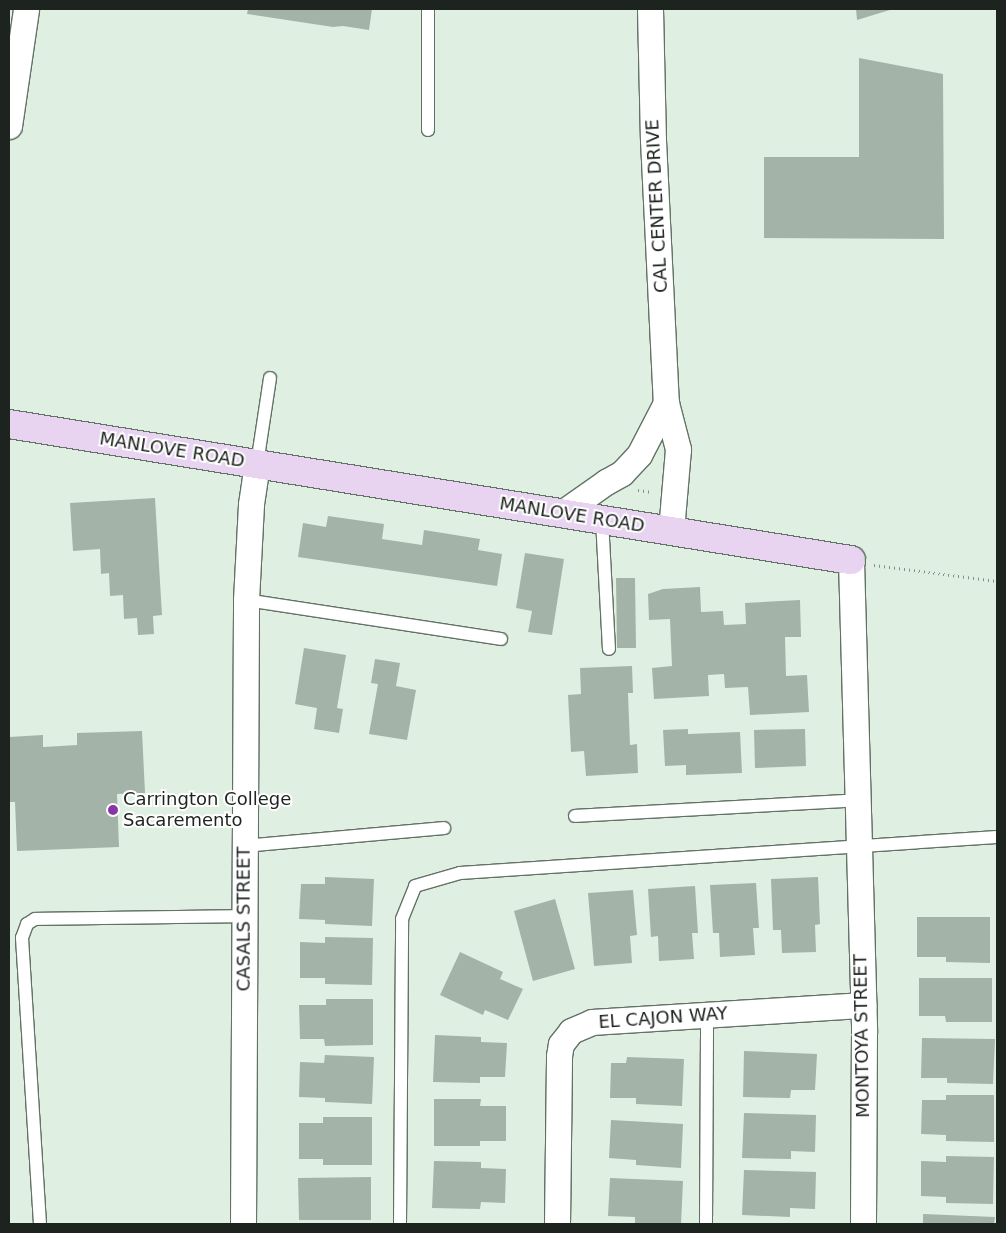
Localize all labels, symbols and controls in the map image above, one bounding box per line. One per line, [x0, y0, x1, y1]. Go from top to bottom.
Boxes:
street label: CAL CENTER DRIVE [642, 119, 672, 293]
street label: MANLOVE ROAD [98, 428, 246, 472]
street label: MANLOVE ROAD [498, 493, 646, 537]
place label: Carrington College Sacaremento [123, 789, 291, 832]
marker: Carrington College Sacaremento [107, 804, 119, 816]
street label: CASALS STREET [233, 847, 255, 991]
street label: MONTOYA STREET [850, 954, 874, 1118]
street label: EL CAJON WAY [598, 1003, 728, 1033]

